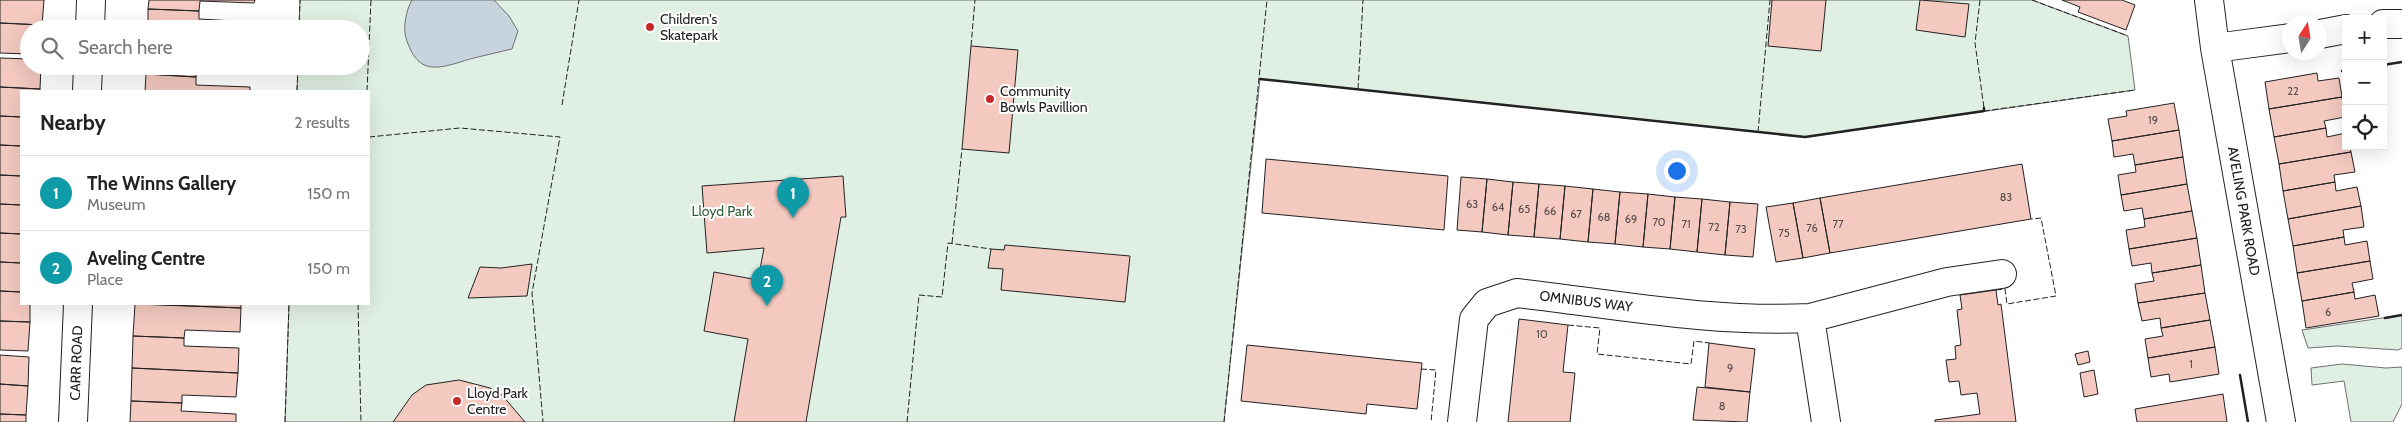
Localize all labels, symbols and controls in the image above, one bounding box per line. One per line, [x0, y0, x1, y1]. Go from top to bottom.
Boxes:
place label: Children's Skatepark [660, 10, 719, 44]
north arrow [2282, 15, 2327, 60]
map controls [2342, 15, 2387, 150]
button: + [2342, 15, 2387, 60]
search box [20, 20, 370, 75]
marker: Children's Skatepark [644, 21, 656, 33]
icon: search [38, 34, 66, 62]
text: Search here [78, 36, 172, 59]
button: − [2342, 60, 2387, 105]
place label: Community Bowls Pavillion [1000, 82, 1088, 116]
house number: 22 [2287, 84, 2299, 98]
marker: Community Bowls Pavillion [984, 93, 996, 105]
button: locate [2342, 105, 2387, 150]
text: Nearby [40, 110, 106, 135]
text: 2 results [294, 113, 350, 132]
house number: 19 [2148, 113, 2158, 127]
street label: AVELING PARK ROAD [2224, 145, 2264, 277]
your location [1664, 158, 1690, 184]
text: The Winns Gallery [87, 172, 236, 195]
pin: 1 [777, 177, 809, 218]
text: 1 [53, 184, 59, 203]
text: 150 m [307, 184, 350, 203]
house number: 83 [2000, 190, 2012, 204]
text: Museum [87, 195, 145, 214]
house number: 63 [1466, 197, 1478, 211]
house number: 64 [1492, 200, 1505, 214]
park label: Lloyd Park [692, 202, 753, 220]
house number: 65 [1518, 202, 1530, 216]
house number: 66 [1544, 204, 1556, 218]
house number: 67 [1570, 207, 1582, 221]
house number: 68 [1598, 210, 1610, 224]
house number: 69 [1625, 212, 1637, 226]
house number: 70 [1652, 215, 1666, 229]
house number: 71 [1681, 217, 1691, 231]
house number: 77 [1832, 217, 1844, 231]
house number: 72 [1708, 220, 1720, 234]
house number: 76 [1806, 221, 1818, 235]
house number: 73 [1735, 222, 1747, 236]
house number: 75 [1778, 226, 1790, 240]
text: Aveling Centre [87, 247, 205, 270]
text: 2 [52, 259, 60, 278]
text: 150 m [307, 259, 350, 278]
pin: 2 [751, 265, 783, 306]
text: Place [87, 270, 123, 289]
street label: OMNIBUS WAY [1538, 286, 1635, 316]
house number: 6 [2325, 305, 2331, 319]
street label: CARR ROAD [66, 325, 86, 401]
house number: 10 [1536, 327, 1548, 341]
house number: 1 [2189, 357, 2193, 371]
house number: 9 [1727, 361, 1733, 375]
place label: Lloyd Park Centre [467, 384, 529, 418]
marker: Lloyd Park Centre [451, 395, 463, 407]
house number: 8 [1719, 399, 1725, 413]

